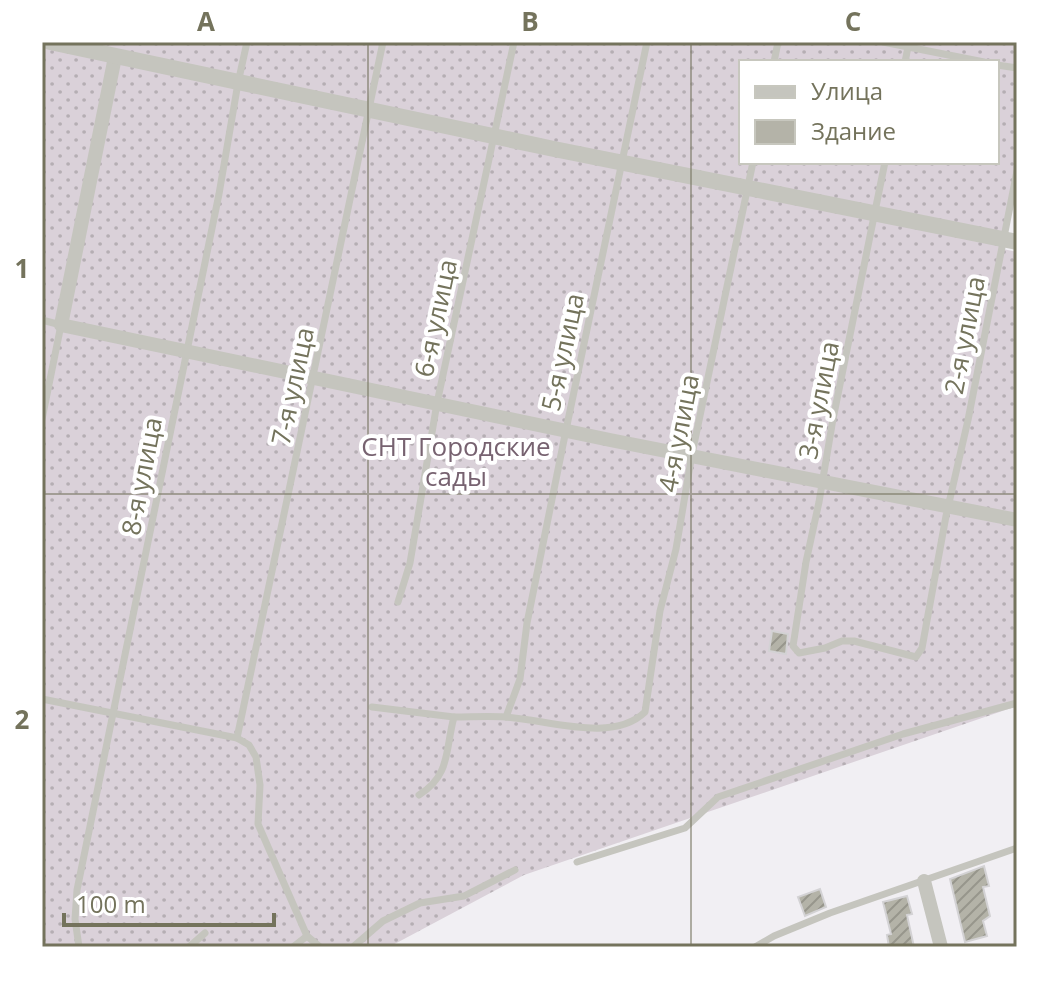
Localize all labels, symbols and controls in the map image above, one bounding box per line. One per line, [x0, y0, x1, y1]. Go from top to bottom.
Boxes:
text: A [197, 3, 215, 39]
text: B [521, 3, 539, 39]
text: C [845, 3, 861, 39]
legend [739, 60, 999, 164]
text: Улица [811, 74, 883, 107]
text: Здание [811, 114, 896, 147]
text: 1 [15, 250, 29, 286]
street label: 6-я улица [405, 256, 465, 380]
street label: 2-я улица [935, 273, 993, 397]
street label: 5-я улица [532, 290, 592, 414]
street label: 7-я улица [262, 324, 322, 448]
street label: 3-я улица [789, 338, 847, 462]
street label: 4-я улица [649, 371, 707, 495]
street label: 8-я улица [112, 414, 170, 538]
park label: СНТ Городские сады [361, 428, 551, 494]
text: 2 [15, 701, 30, 737]
scale bar [64, 877, 274, 927]
text: 100 m [76, 887, 146, 920]

